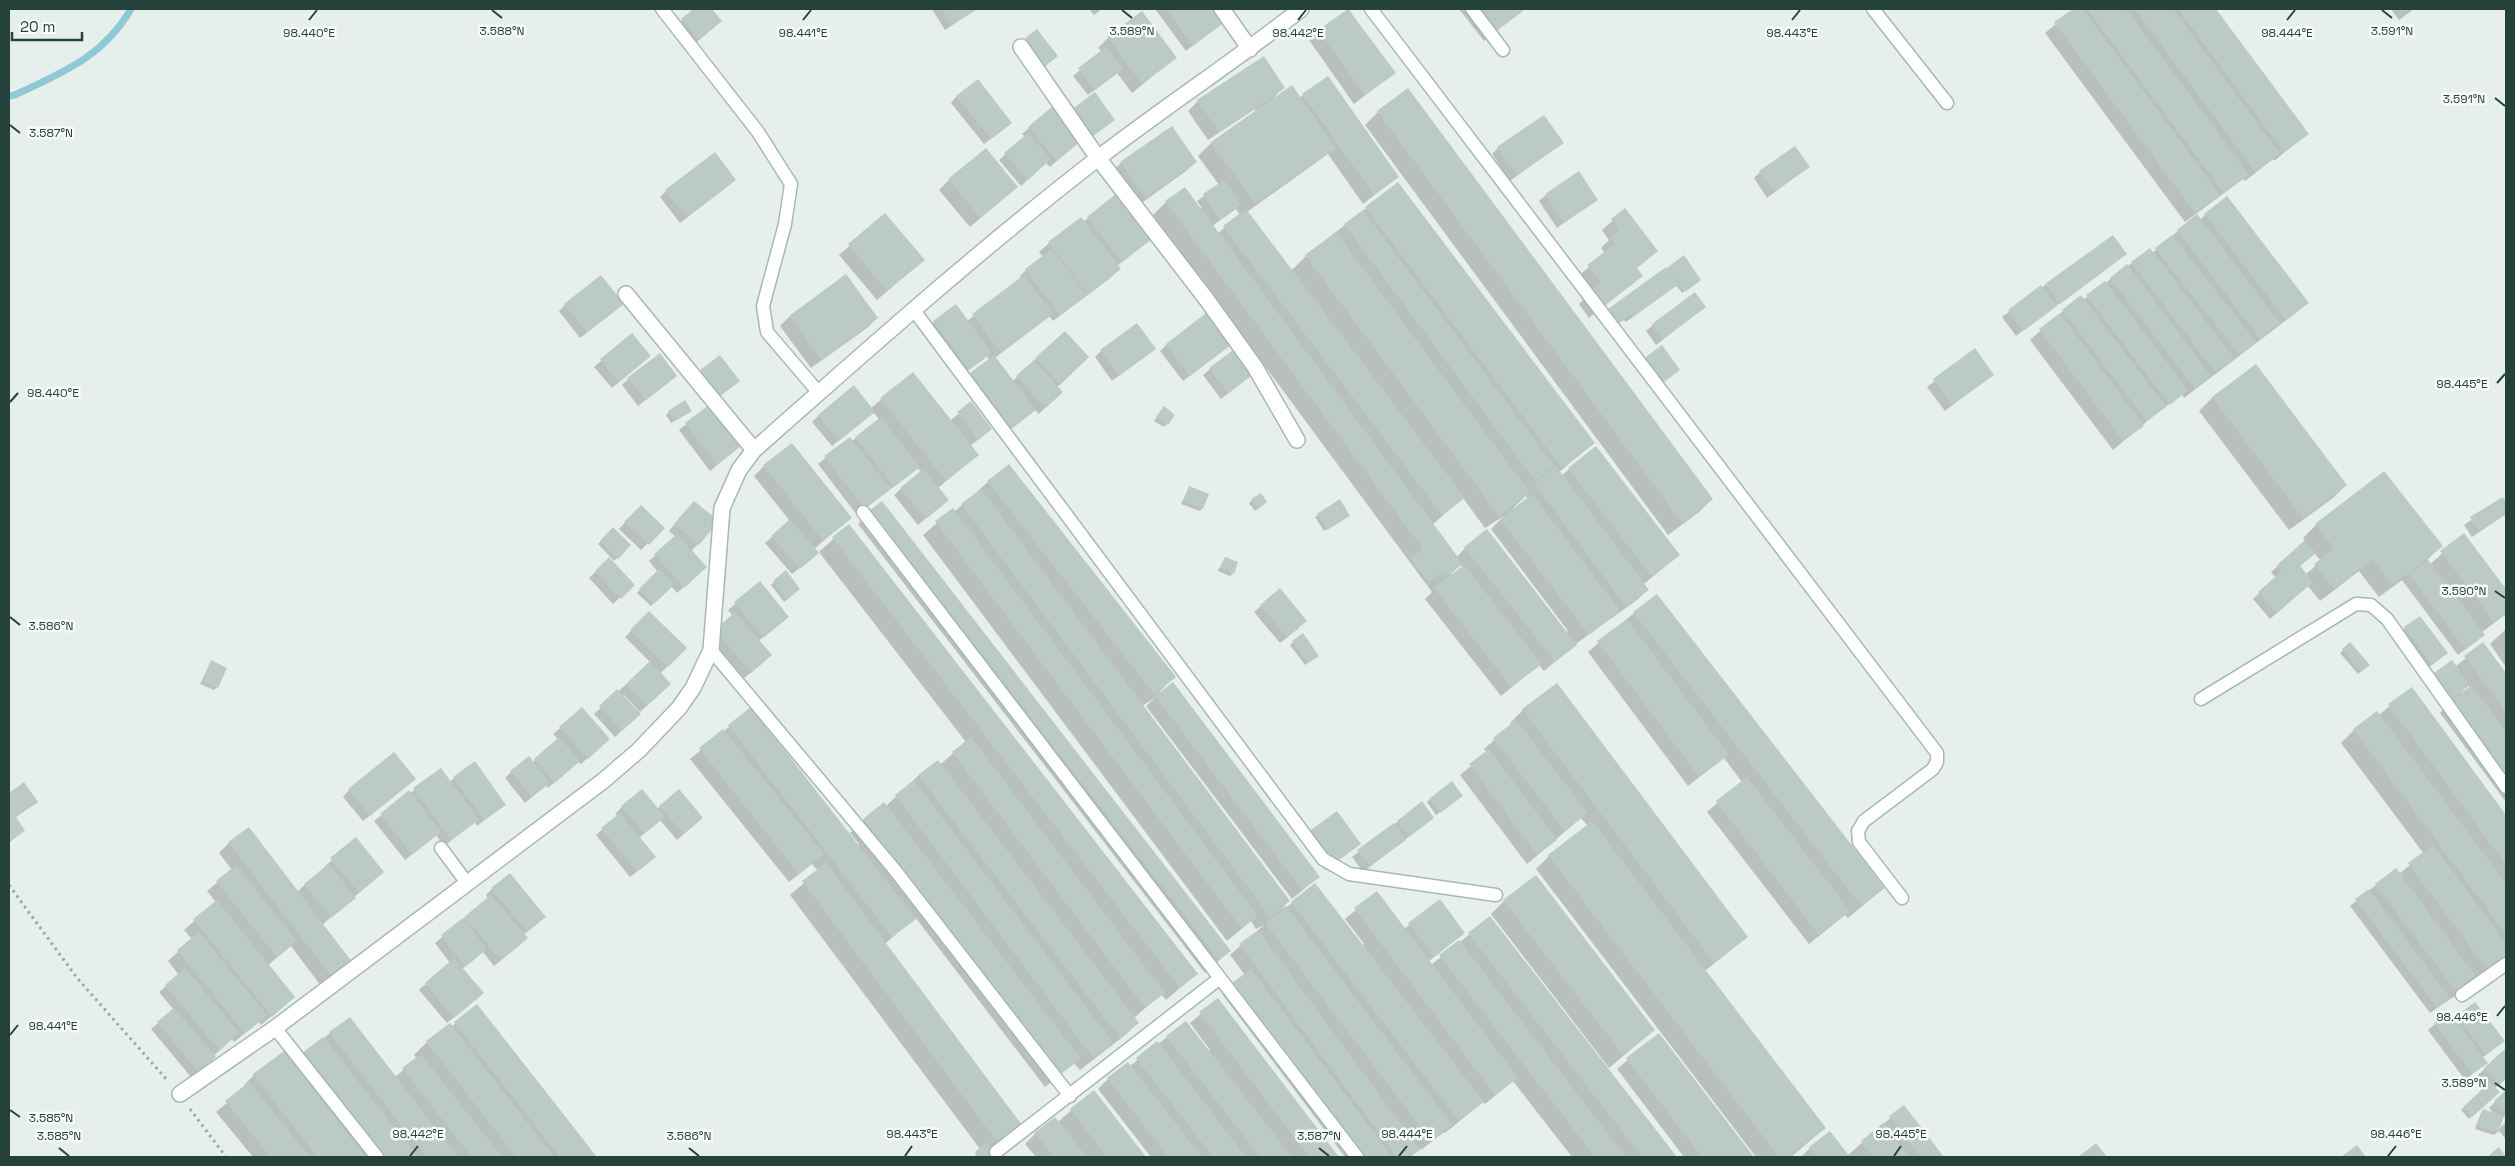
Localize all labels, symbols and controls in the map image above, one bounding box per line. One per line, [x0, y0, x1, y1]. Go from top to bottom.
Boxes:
scale bar [12, 10, 82, 42]
text: 20 m [20, 17, 55, 36]
text: 3.588°N [480, 23, 524, 39]
text: 3.589°N [1110, 23, 1154, 39]
text: 3.591°N [2371, 23, 2413, 39]
text: 98.440°E [283, 25, 335, 41]
text: 98.441°E [779, 25, 828, 41]
text: 98.442°E [1272, 25, 1324, 41]
text: 98.443°E [1766, 25, 1818, 41]
text: 98.444°E [2261, 25, 2313, 41]
text: 3.591°N [2443, 91, 2485, 107]
text: 3.587°N [29, 125, 73, 141]
text: 98.445°E [2436, 376, 2488, 392]
text: 98.440°E [27, 385, 79, 401]
text: 3.590°N [2441, 583, 2487, 599]
text: 3.586°N [29, 618, 73, 634]
text: 98.446°E [2436, 1009, 2488, 1025]
text: 98.441°E [29, 1018, 78, 1034]
text: 3.589°N [2442, 1075, 2486, 1091]
text: 3.585°N [29, 1110, 73, 1126]
text: 98.442°E [392, 1126, 444, 1142]
text: 98.443°E [886, 1126, 938, 1142]
text: 98.444°E [1381, 1126, 1433, 1142]
text: 98.445°E [1875, 1126, 1927, 1142]
text: 98.446°E [2370, 1126, 2422, 1142]
text: 3.585°N [37, 1128, 81, 1144]
text: 3.586°N [667, 1128, 711, 1144]
text: 3.587°N [1297, 1128, 1341, 1144]

